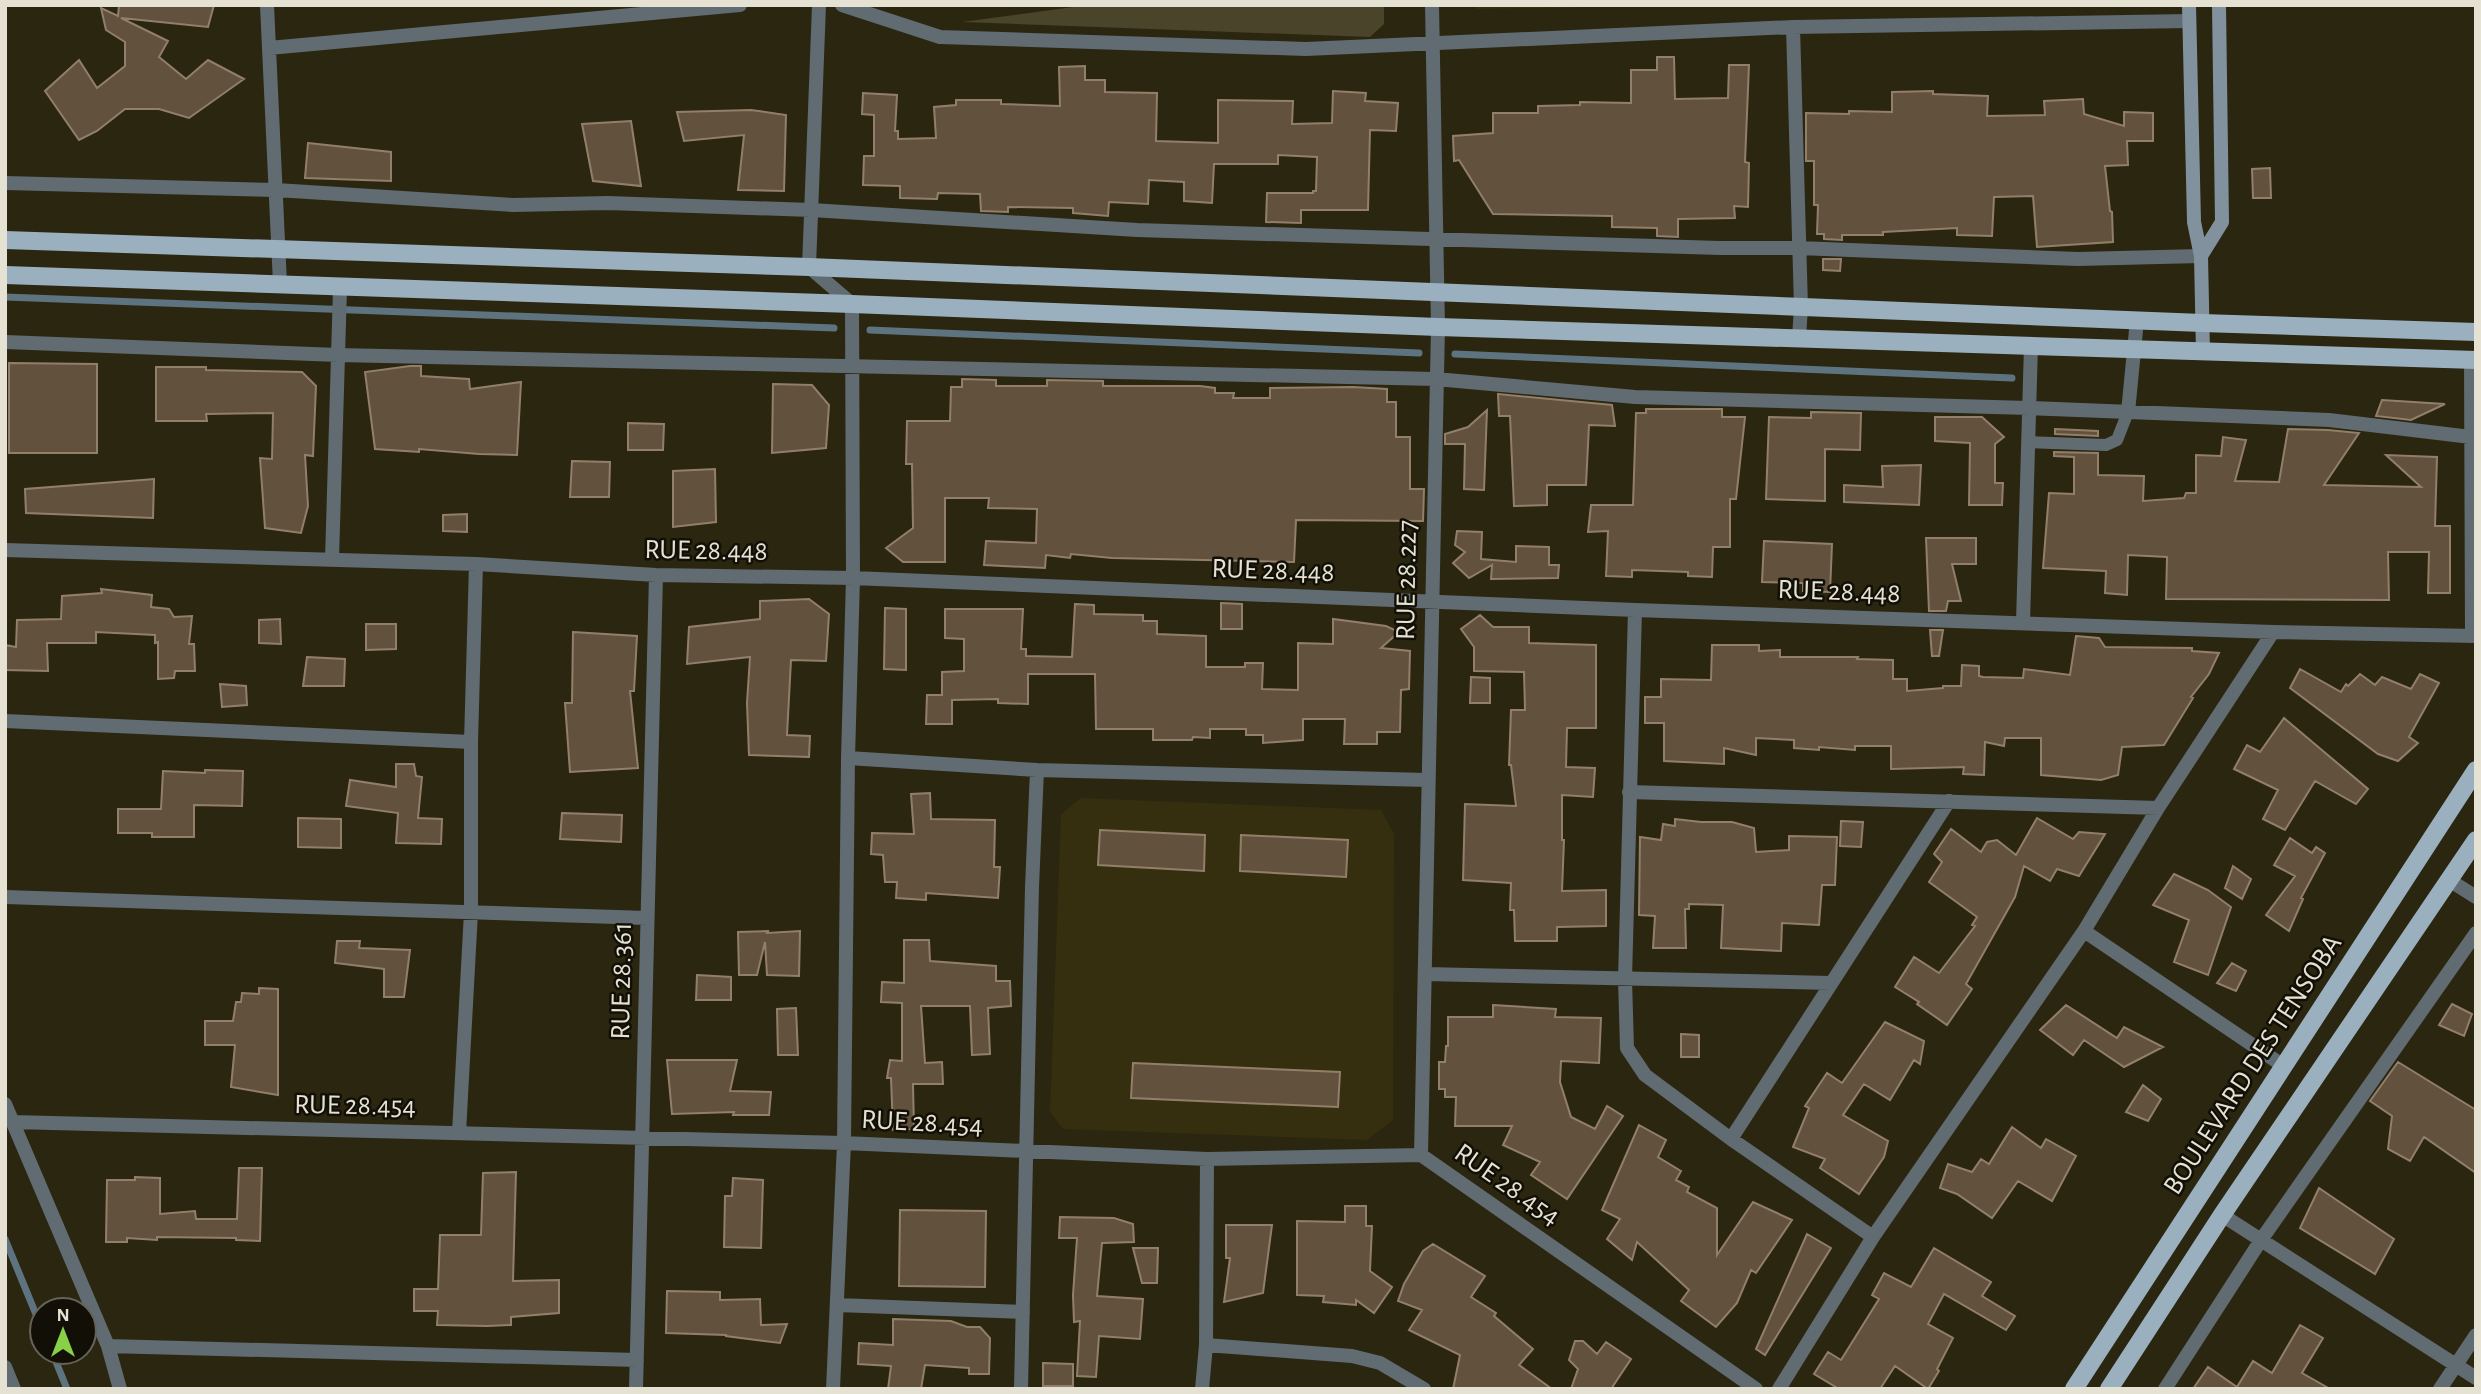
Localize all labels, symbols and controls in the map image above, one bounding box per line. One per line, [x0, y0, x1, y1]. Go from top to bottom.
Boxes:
street label: RUE 28.227 [1392, 520, 1422, 640]
street label: RUE 28.448 [644, 536, 768, 566]
street label: RUE 28.448 [1211, 555, 1335, 587]
street label: RUE 28.448 [1777, 576, 1901, 608]
street label: RUE 28.361 [607, 922, 637, 1040]
street label: BOULEVARD DES TENSOBA [2159, 930, 2347, 1200]
street label: RUE 28.454 [294, 1091, 416, 1121]
street label: RUE 28.454 [860, 1106, 984, 1140]
street label: RUE 28.454 [1449, 1139, 1565, 1231]
north arrow [28, 1296, 98, 1366]
text: N [56, 1306, 70, 1325]

